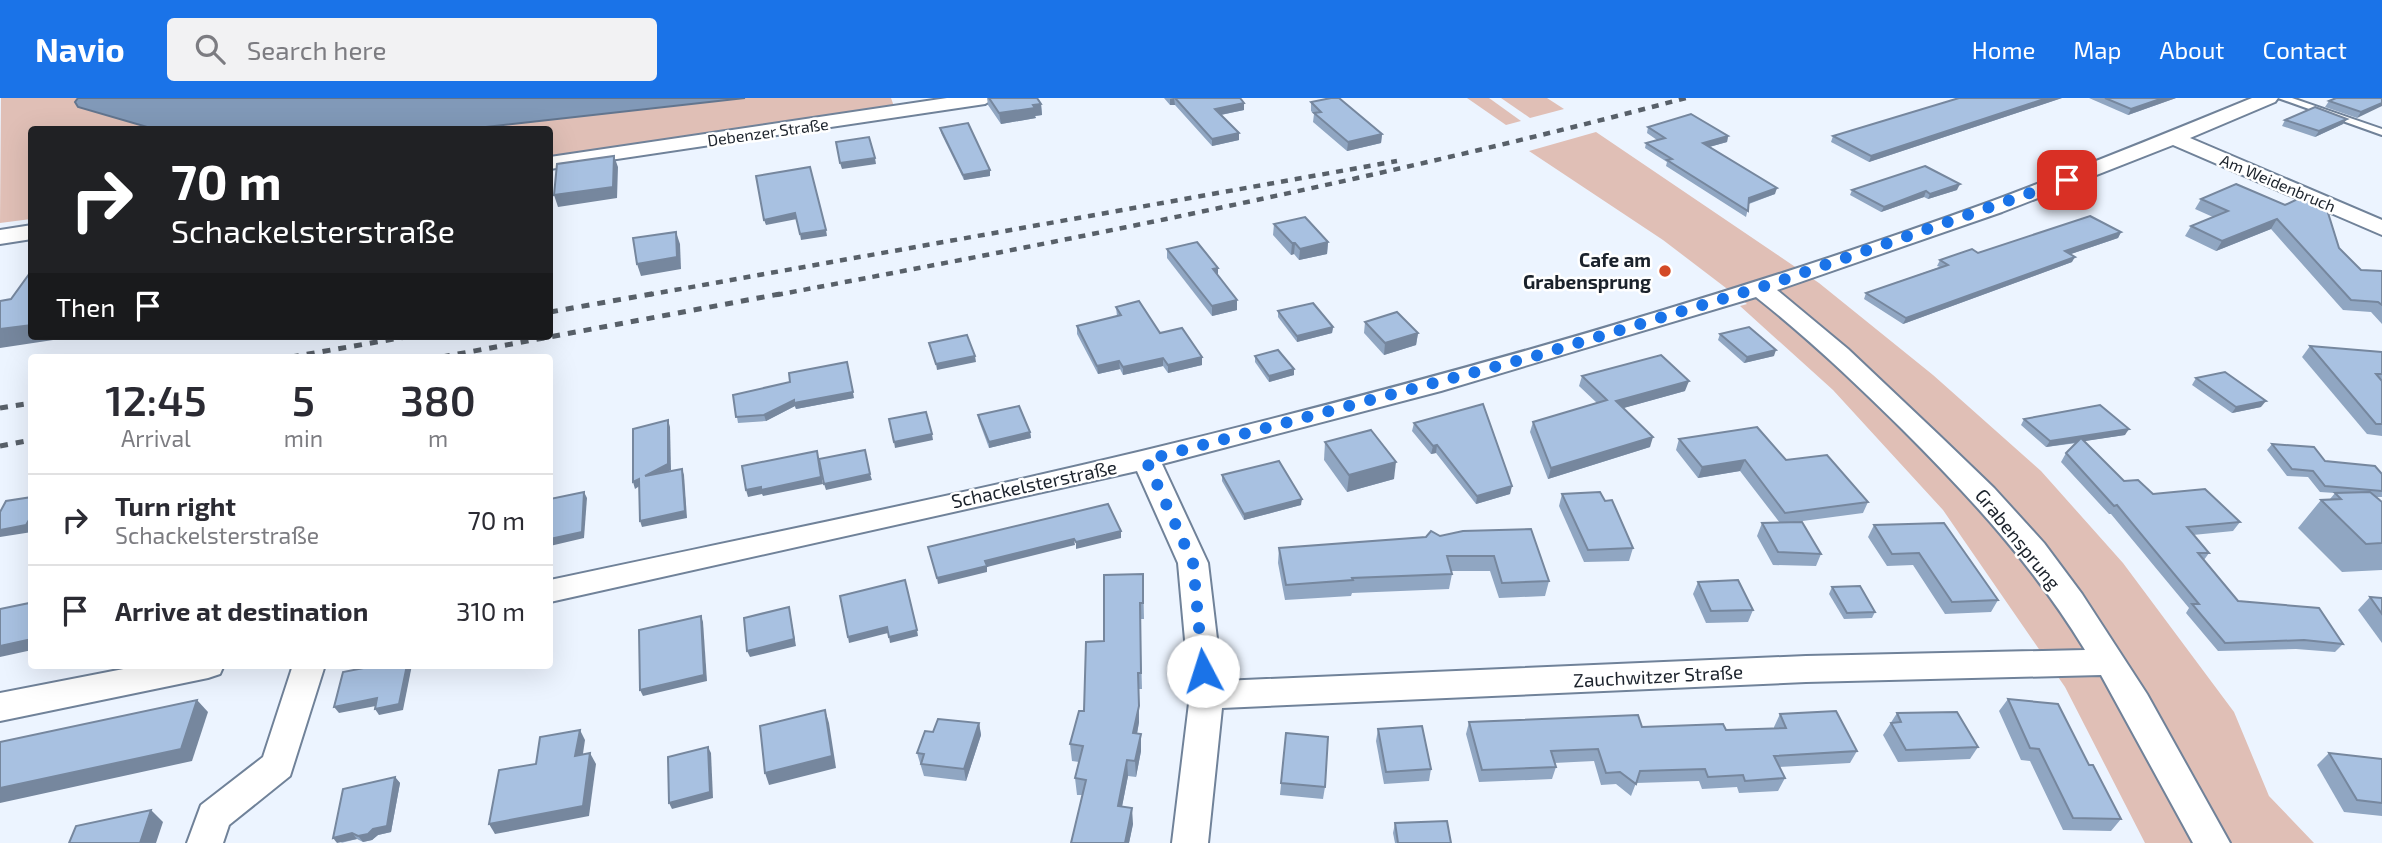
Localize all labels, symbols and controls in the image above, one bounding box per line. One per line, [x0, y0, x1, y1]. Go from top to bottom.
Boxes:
search box [167, 18, 657, 81]
text: Navio [35, 29, 125, 69]
icon: search [191, 30, 229, 68]
text: Search here [247, 34, 386, 65]
text: Home [1972, 35, 2035, 64]
text: Map [2073, 35, 2121, 64]
text: About [2159, 35, 2225, 64]
text: Contact [2263, 35, 2347, 64]
street label: Debenzer Straße [706, 114, 830, 149]
pin [2037, 150, 2097, 210]
street label: Am Weidenbruch [2218, 150, 2339, 215]
text: 70 m [171, 151, 282, 210]
icon: right [56, 154, 147, 245]
icon: arrive [2048, 161, 2086, 199]
text: Schackelsterstraße [171, 211, 455, 249]
place label: Cafe am Grabensprung [1523, 248, 1651, 293]
marker: Cafe am Grabensprung [1657, 263, 1673, 279]
icon: arrive [129, 287, 167, 325]
text: Then [56, 291, 115, 322]
text: 12:45 [105, 374, 207, 424]
text: 5 [292, 374, 315, 424]
text: 380 [400, 374, 476, 424]
text: Arrival [121, 424, 191, 452]
text: min [284, 424, 323, 452]
text: m [428, 424, 448, 452]
street label: Schackelsterstraße [949, 455, 1119, 512]
street label: Grabensprung [1971, 484, 2066, 594]
text: Turn right [115, 490, 236, 521]
icon: right [56, 501, 94, 539]
text: 70 m [467, 504, 525, 535]
text: Schackelsterstraße [115, 521, 319, 549]
icon: arrive [56, 592, 94, 630]
text: Arrive at destination [115, 595, 368, 626]
text: 310 m [456, 595, 525, 626]
position arrow [1166, 634, 1240, 708]
street label: Zauchwitzer Straße [1572, 660, 1744, 691]

